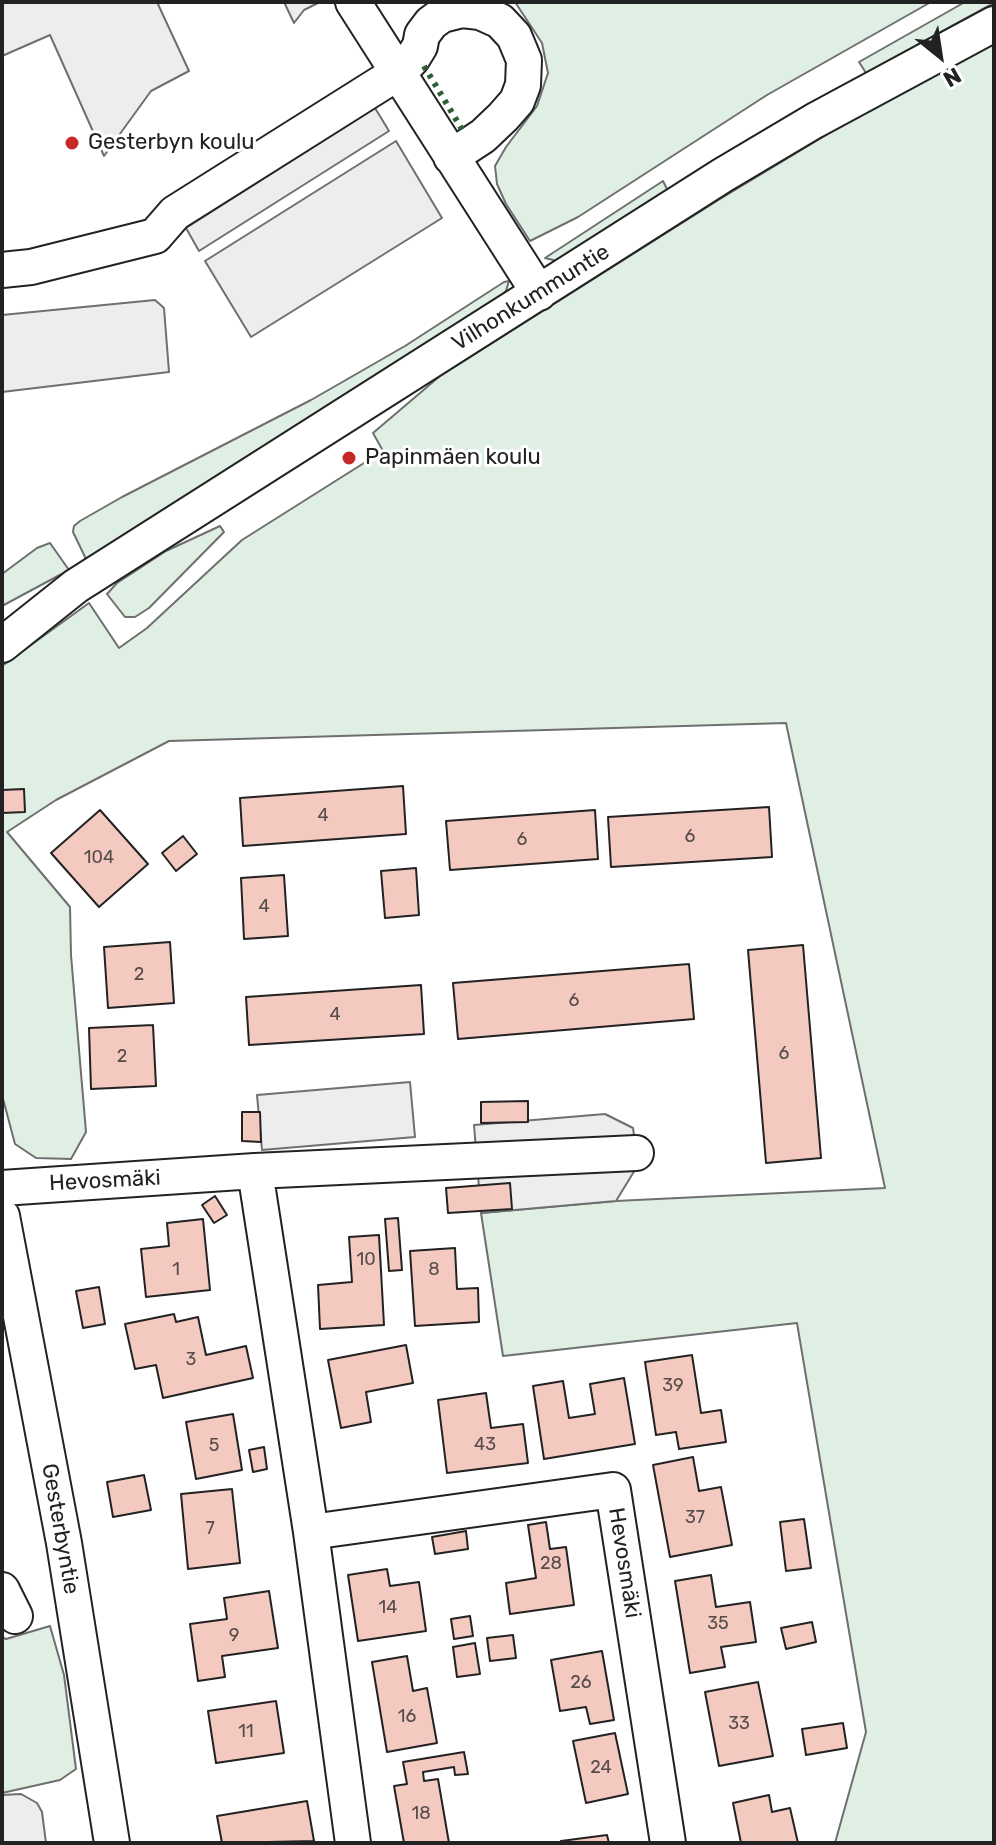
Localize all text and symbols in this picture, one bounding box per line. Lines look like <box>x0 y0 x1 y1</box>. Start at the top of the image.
north arrow <box>900 16 980 96</box>
text: N <box>939 62 966 93</box>
place label: Gesterbyn koulu <box>88 130 255 156</box>
marker: Gesterbyn koulu <box>63 134 81 152</box>
street label: Vilhonkummuntie <box>447 239 615 357</box>
place label: Papinmäen koulu <box>365 445 541 471</box>
marker: Papinmäen koulu <box>340 449 358 467</box>
house number: 4 <box>317 805 329 827</box>
house number: 6 <box>685 826 695 848</box>
house number: 6 <box>517 829 527 851</box>
house number: 104 <box>84 847 114 869</box>
house number: 4 <box>258 896 270 918</box>
house number: 2 <box>134 964 144 986</box>
house number: 6 <box>569 990 579 1012</box>
house number: 4 <box>329 1004 341 1026</box>
house number: 6 <box>779 1043 789 1065</box>
house number: 2 <box>117 1046 127 1068</box>
street label: Hevosmäki <box>49 1165 161 1197</box>
house number: 10 <box>356 1249 376 1271</box>
house number: 1 <box>172 1259 180 1281</box>
house number: 8 <box>428 1259 440 1281</box>
house number: 3 <box>186 1349 196 1371</box>
house number: 39 <box>662 1375 684 1397</box>
house number: 43 <box>474 1434 496 1456</box>
house number: 5 <box>209 1435 219 1457</box>
street label: Gesterbyntie <box>36 1462 84 1596</box>
street label: Hevosmäki <box>602 1506 646 1620</box>
house number: 37 <box>685 1507 705 1529</box>
house number: 7 <box>205 1518 215 1540</box>
house number: 28 <box>540 1553 562 1575</box>
house number: 14 <box>379 1597 397 1619</box>
house number: 35 <box>707 1613 729 1635</box>
house number: 9 <box>229 1625 239 1647</box>
house number: 26 <box>570 1672 592 1694</box>
house number: 16 <box>398 1706 416 1728</box>
house number: 33 <box>728 1713 750 1735</box>
house number: 11 <box>238 1721 254 1743</box>
house number: 24 <box>590 1757 612 1779</box>
house number: 18 <box>411 1803 431 1825</box>

